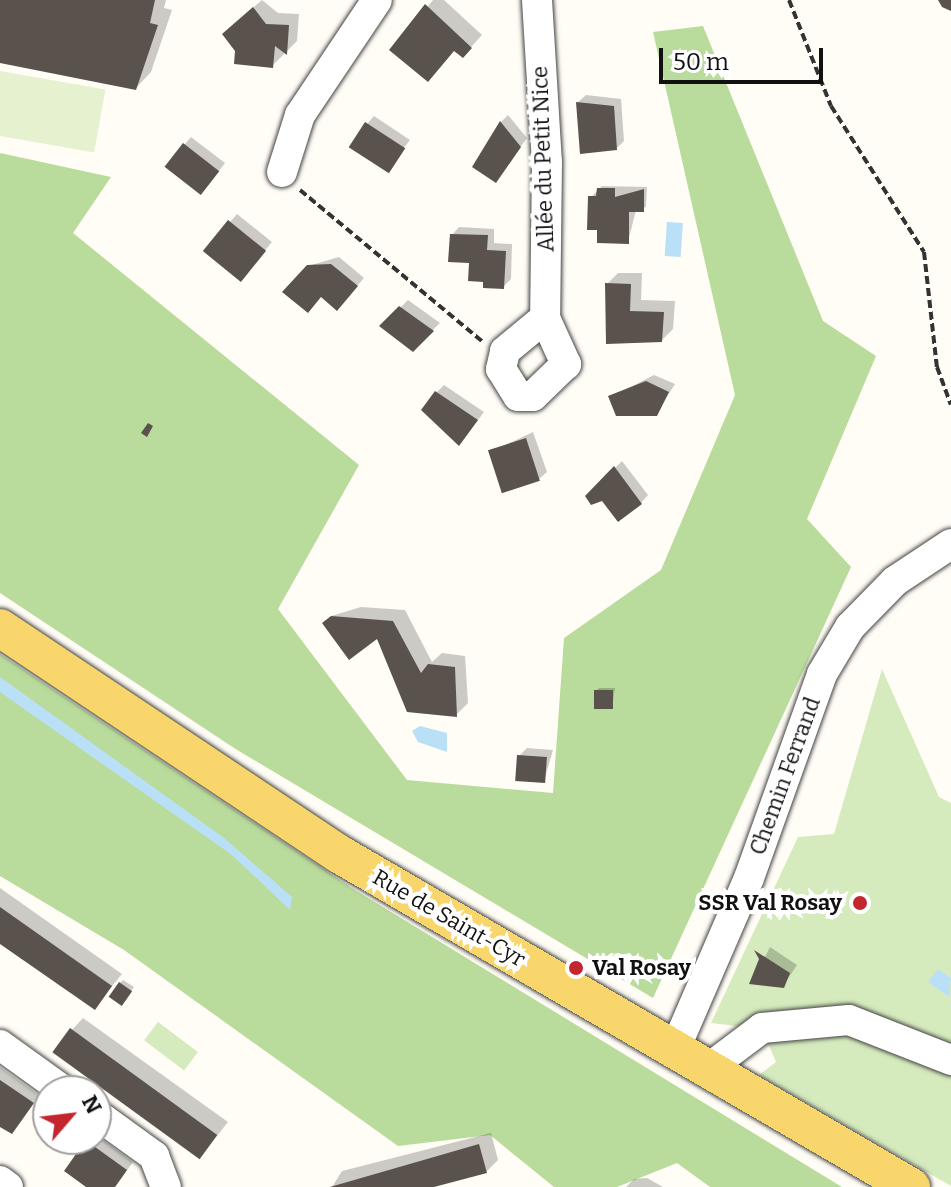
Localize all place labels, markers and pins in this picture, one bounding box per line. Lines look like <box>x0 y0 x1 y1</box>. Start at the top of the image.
place label: SSR Val Rosay <box>698 890 842 916</box>
marker: SSR Val Rosay <box>849 892 871 914</box>
place label: Val Rosay <box>592 955 691 981</box>
marker: Val Rosay <box>567 959 585 977</box>

